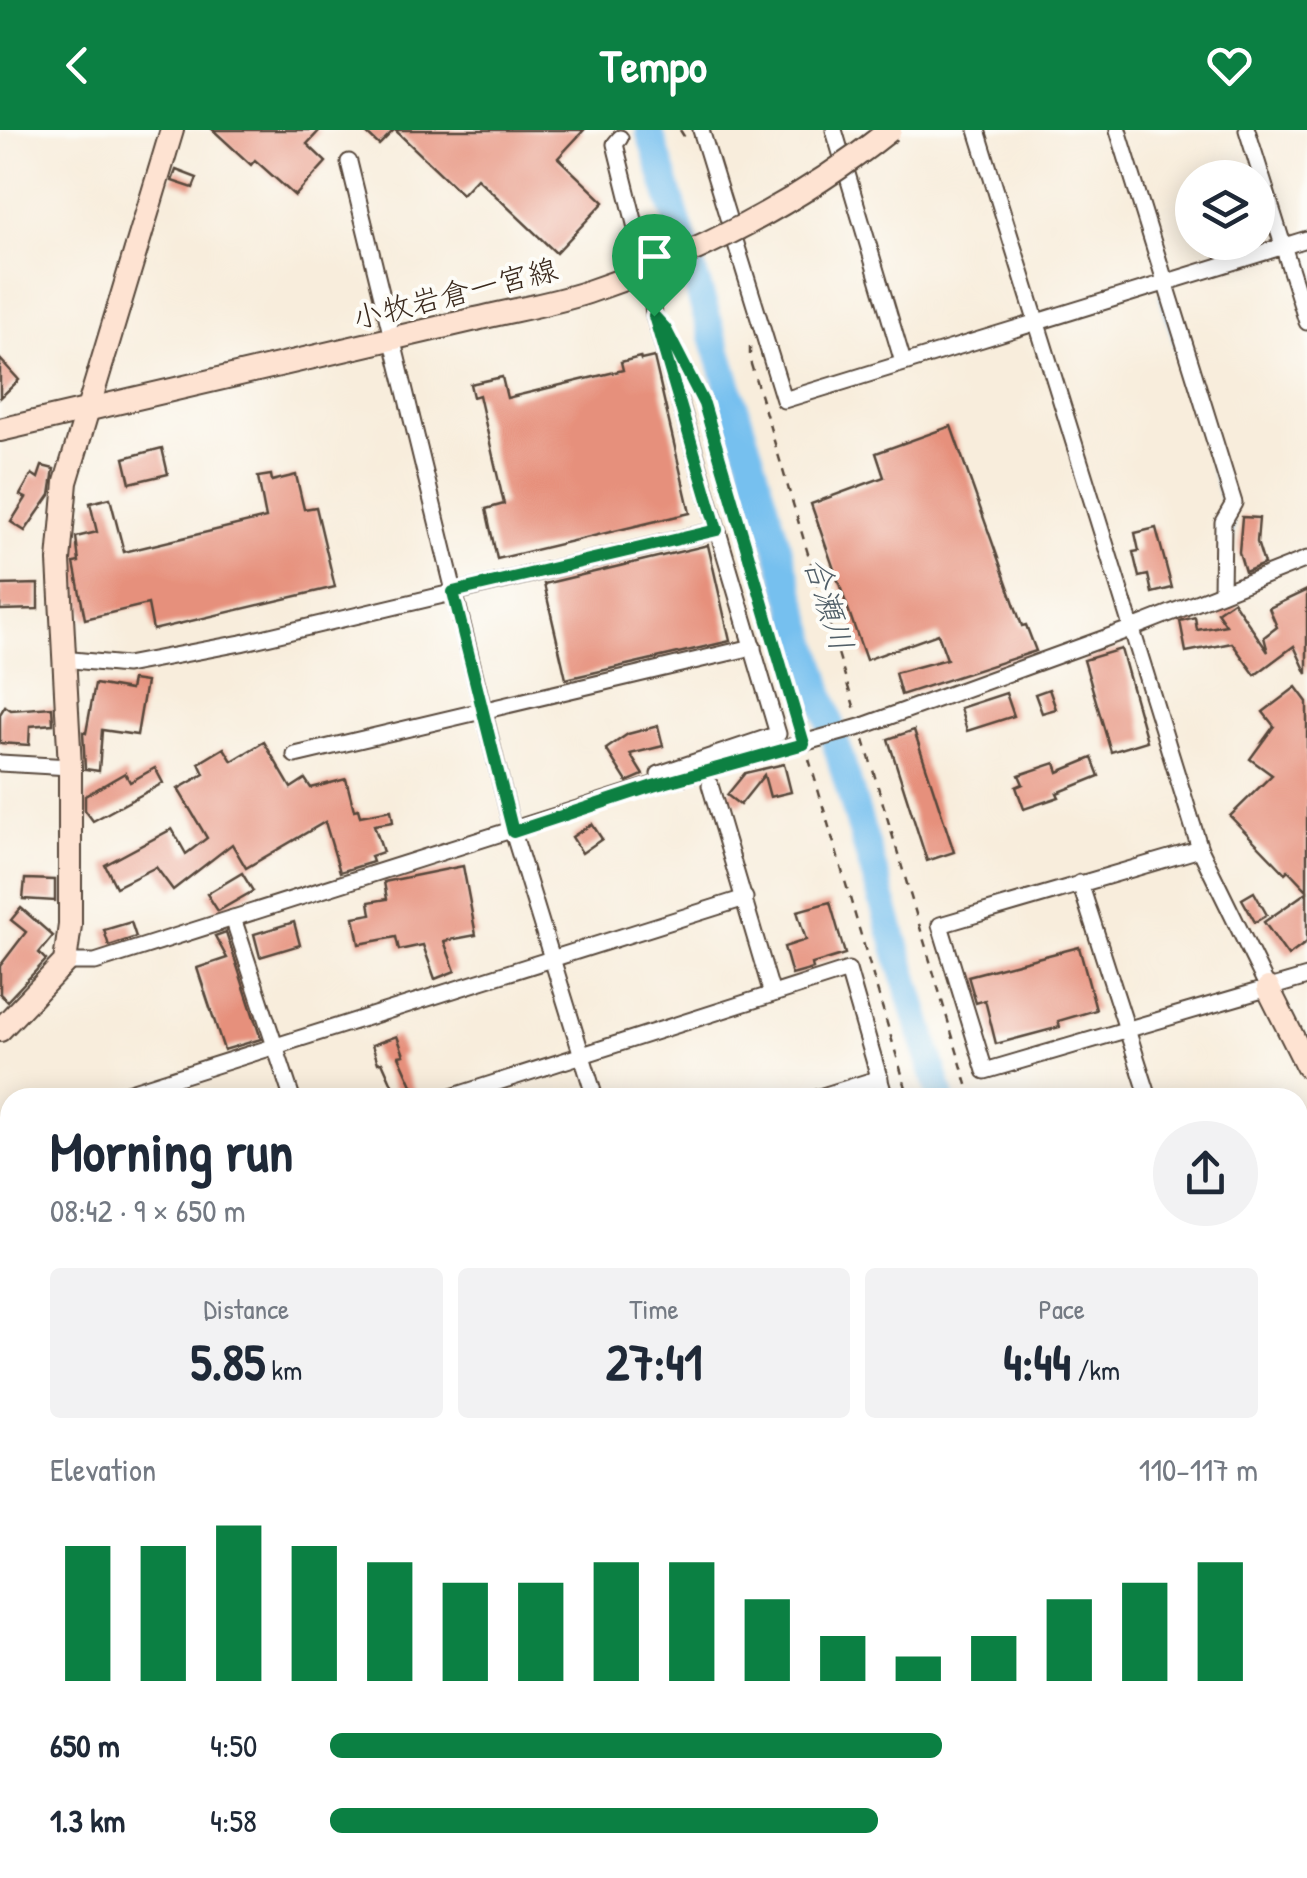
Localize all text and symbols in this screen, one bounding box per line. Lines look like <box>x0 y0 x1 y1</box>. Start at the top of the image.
text: Tempo <box>600 35 707 96</box>
icon: back <box>50 38 105 93</box>
icon: heart <box>1202 38 1257 93</box>
map controls <box>1175 160 1275 260</box>
button: layers <box>1175 160 1275 260</box>
pin <box>612 214 697 317</box>
icon: arrive <box>627 229 682 284</box>
street label: 小牧岩倉一宮線 <box>348 248 561 338</box>
water label: 合瀬川 <box>795 552 864 656</box>
text: Morning run <box>50 1114 293 1188</box>
button: share <box>1153 1121 1258 1226</box>
text: 08:42 · 9 × 650 m <box>50 1189 246 1232</box>
text: Distance <box>204 1290 289 1328</box>
text: Time <box>629 1290 679 1328</box>
text: Pace <box>1038 1290 1085 1328</box>
text: 5.85 <box>190 1328 265 1396</box>
text: 27:41 <box>606 1328 702 1396</box>
text: 4:44 <box>1003 1328 1071 1396</box>
text: km <box>265 1351 302 1389</box>
text: /km <box>1071 1351 1120 1389</box>
text: Elevation <box>50 1448 156 1491</box>
text: 110–117 m <box>1139 1448 1258 1491</box>
text: 650 m <box>50 1724 120 1767</box>
text: 4:50 <box>210 1724 257 1767</box>
text: 1.3 km <box>50 1799 125 1842</box>
text: 4:58 <box>210 1799 257 1842</box>

